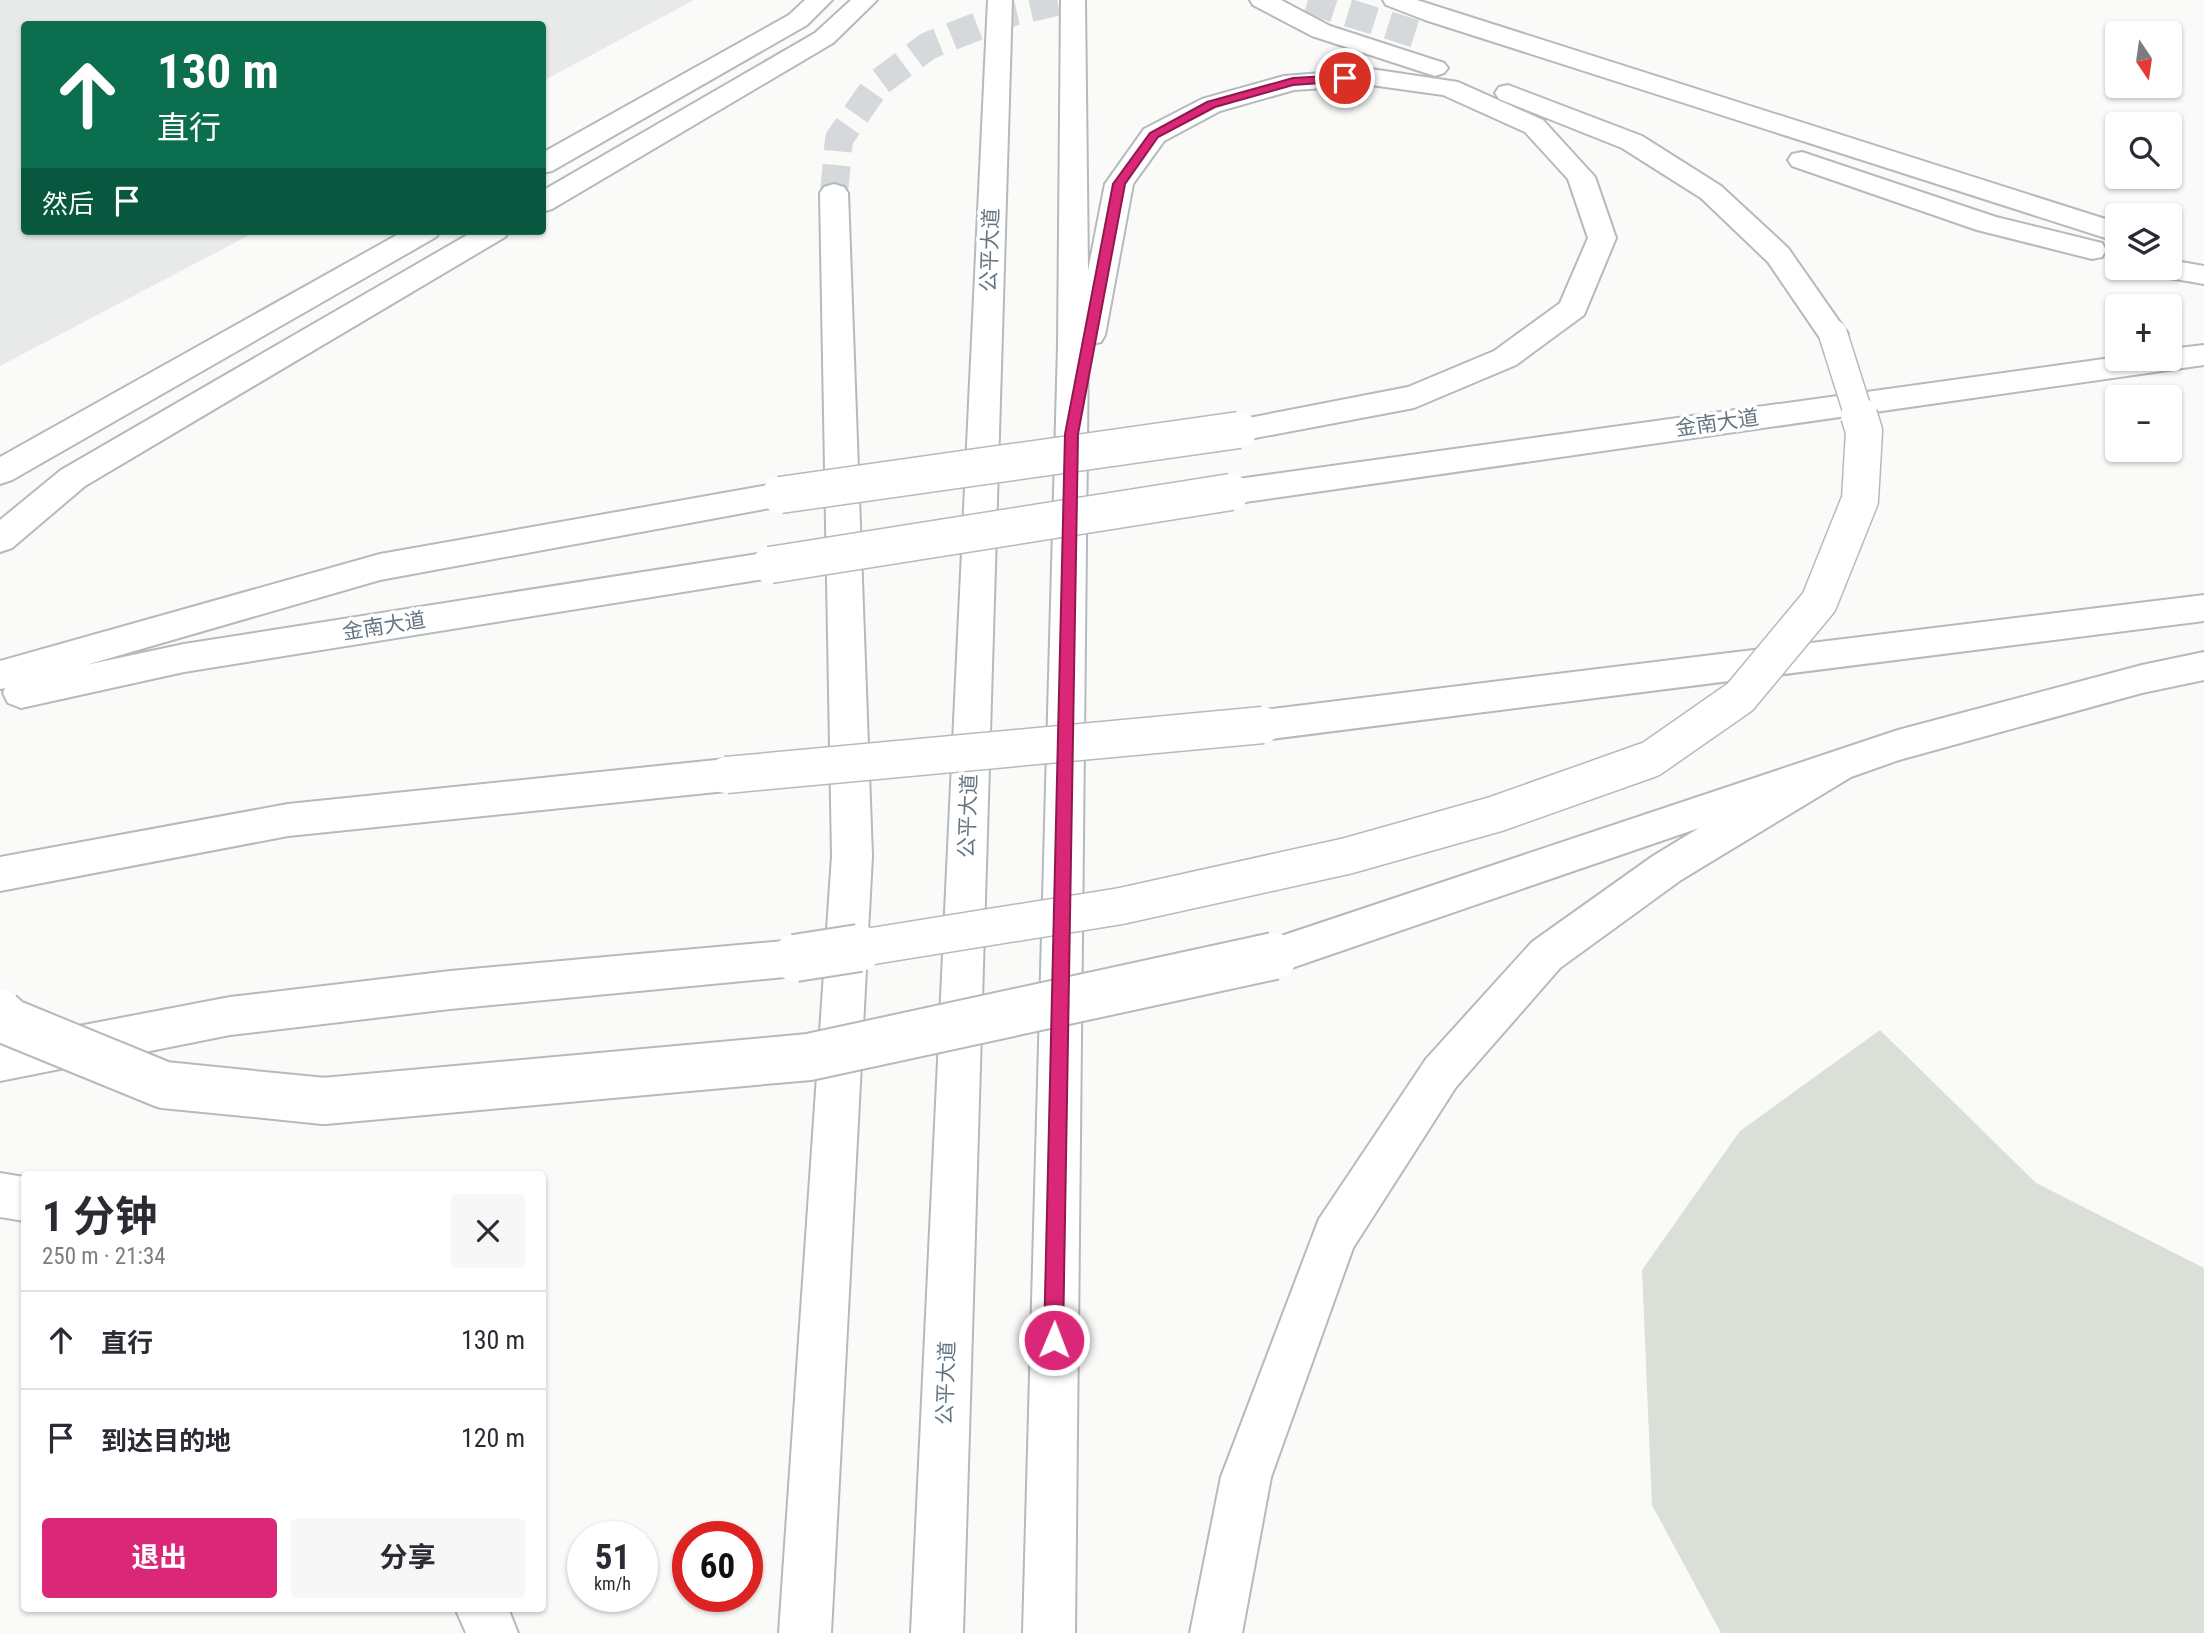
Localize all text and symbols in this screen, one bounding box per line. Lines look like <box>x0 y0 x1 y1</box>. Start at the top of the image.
north arrow <box>2105 21 2182 98</box>
map controls <box>2105 21 2182 462</box>
text: 130 m <box>157 43 279 100</box>
pin <box>1315 48 1375 108</box>
icon: ahead <box>42 49 133 140</box>
icon: arrive <box>1326 59 1364 97</box>
text: 直行 <box>157 109 221 147</box>
button: search <box>2105 112 2182 189</box>
icon: arrive <box>108 182 146 220</box>
text: 然后 <box>42 189 94 219</box>
button: layers <box>2105 203 2182 280</box>
street label: 公平大道 <box>977 208 1003 292</box>
button: + <box>2105 294 2182 371</box>
button: − <box>2105 385 2182 462</box>
street label: 金南大道 <box>1674 405 1760 441</box>
street label: 金南大道 <box>341 608 427 644</box>
street label: 公平大道 <box>955 774 981 858</box>
text: 1 分钟 <box>42 1192 157 1241</box>
button: close <box>451 1194 525 1268</box>
text: 250 m · 21:34 <box>42 1243 166 1270</box>
position arrow <box>1017 1303 1091 1377</box>
icon: ahead <box>42 1321 80 1359</box>
text: 130 m <box>461 1325 525 1355</box>
text: 直行 <box>101 1328 153 1358</box>
street label: 公平大道 <box>933 1341 959 1425</box>
icon: arrive <box>42 1419 80 1457</box>
text: 120 m <box>461 1423 525 1453</box>
text: 到达目的地 <box>101 1426 231 1456</box>
button: 退出 <box>42 1518 277 1598</box>
button: 分享 <box>291 1518 525 1598</box>
speed limit sign: 60 <box>672 1521 763 1612</box>
text: 51 <box>595 1537 630 1578</box>
text: km/h <box>594 1573 631 1594</box>

